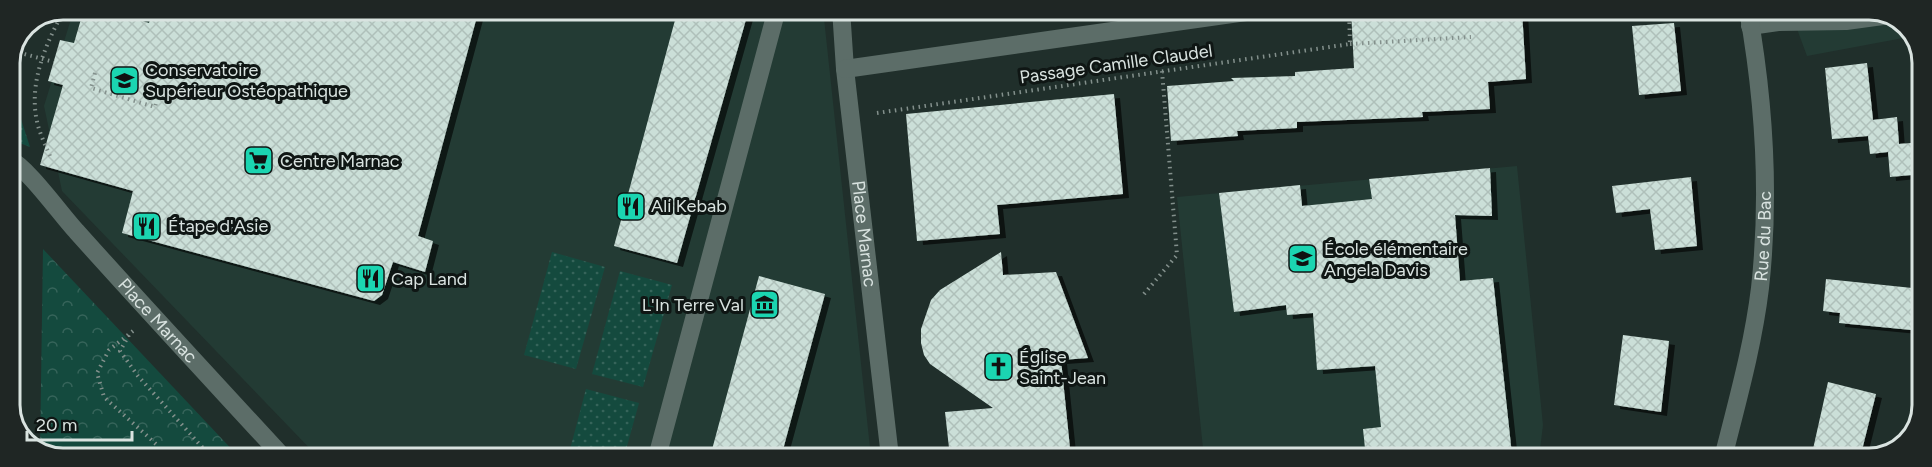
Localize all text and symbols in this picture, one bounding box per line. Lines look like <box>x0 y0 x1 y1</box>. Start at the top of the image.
street label: Passage Camille Claudel <box>1018 40 1214 88</box>
place label: Conservatoire Supérieur Ostéopathique <box>145 59 348 102</box>
school or university icon: Conservatoire Supérieur Ostéopathique <box>108 64 140 96</box>
supermarket icon: Centre Marnac <box>243 145 275 177</box>
place label: Centre Marnac <box>280 150 400 172</box>
street label: Place Marnac <box>847 179 881 288</box>
restaurant icon: Ali Kebab <box>614 190 646 222</box>
street label: Rue du Bac <box>1750 191 1776 283</box>
place label: Ali Kebab <box>651 195 727 217</box>
restaurant icon: Étape d'Asie <box>131 210 163 242</box>
place label: Étape d'Asie <box>168 215 268 237</box>
place label: École élémentaire Angela Davis <box>1324 238 1468 281</box>
school or university icon: École élémentaire Angela Davis <box>1287 243 1319 275</box>
restaurant icon: Cap Land <box>354 263 386 295</box>
place label: Cap Land <box>391 268 467 290</box>
street label: Place Marnac <box>113 274 202 368</box>
museum icon: L'In Terre Val <box>749 289 781 321</box>
place label: L'In Terre Val <box>642 294 744 316</box>
place label: Église Saint-Jean <box>1019 346 1106 389</box>
church icon: Église Saint-Jean <box>982 351 1014 383</box>
scale bar <box>27 404 132 442</box>
text: 20 m <box>36 414 77 436</box>

